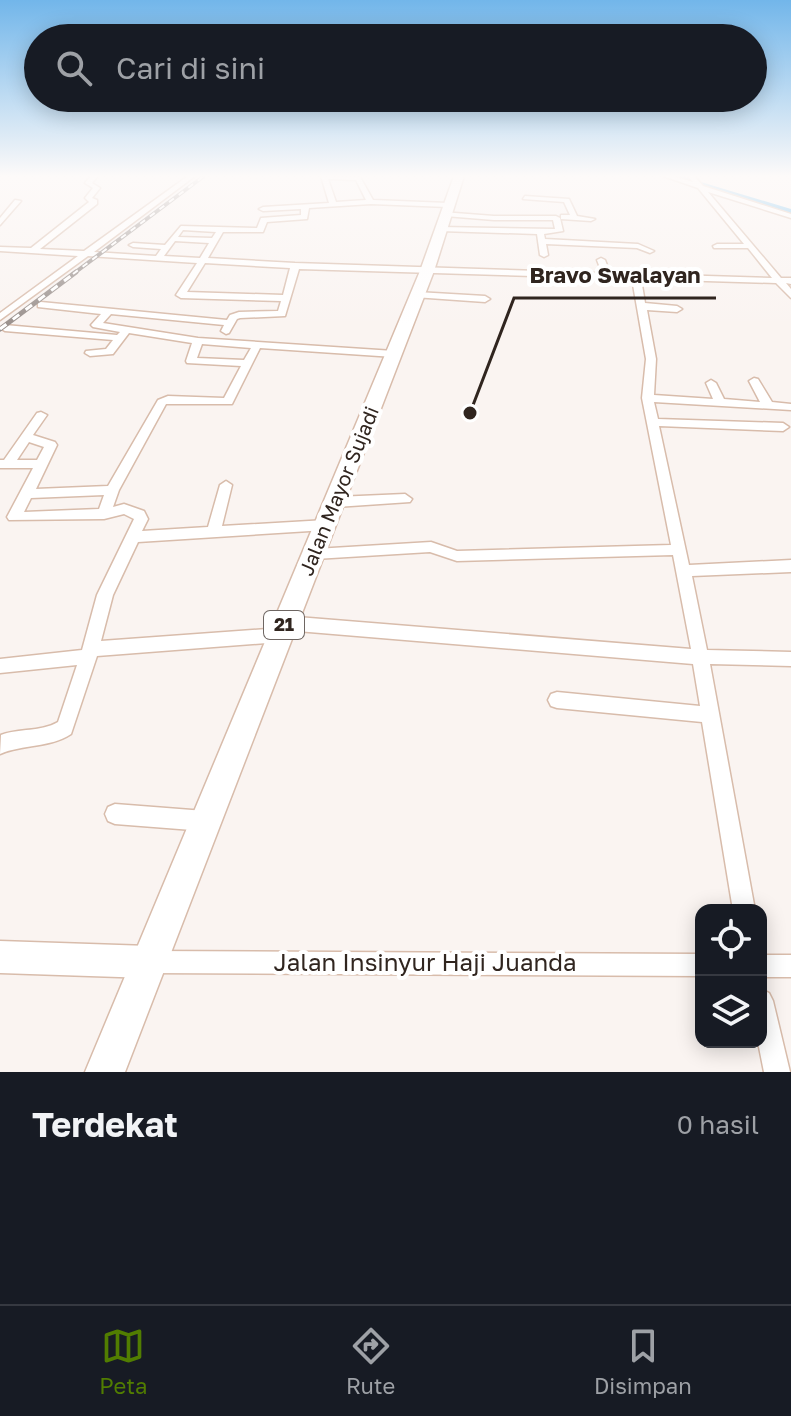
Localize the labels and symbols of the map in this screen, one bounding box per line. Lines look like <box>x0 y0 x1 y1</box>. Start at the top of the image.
callout: Bravo Swalayan <box>514 252 716 298</box>
text: Bravo Swalayan <box>530 261 700 288</box>
street label: Jalan Mayor Sujadi <box>293 403 383 579</box>
road number: 21 <box>264 611 304 639</box>
street label: Jalan Insinyur Haji Juanda <box>273 947 577 976</box>

